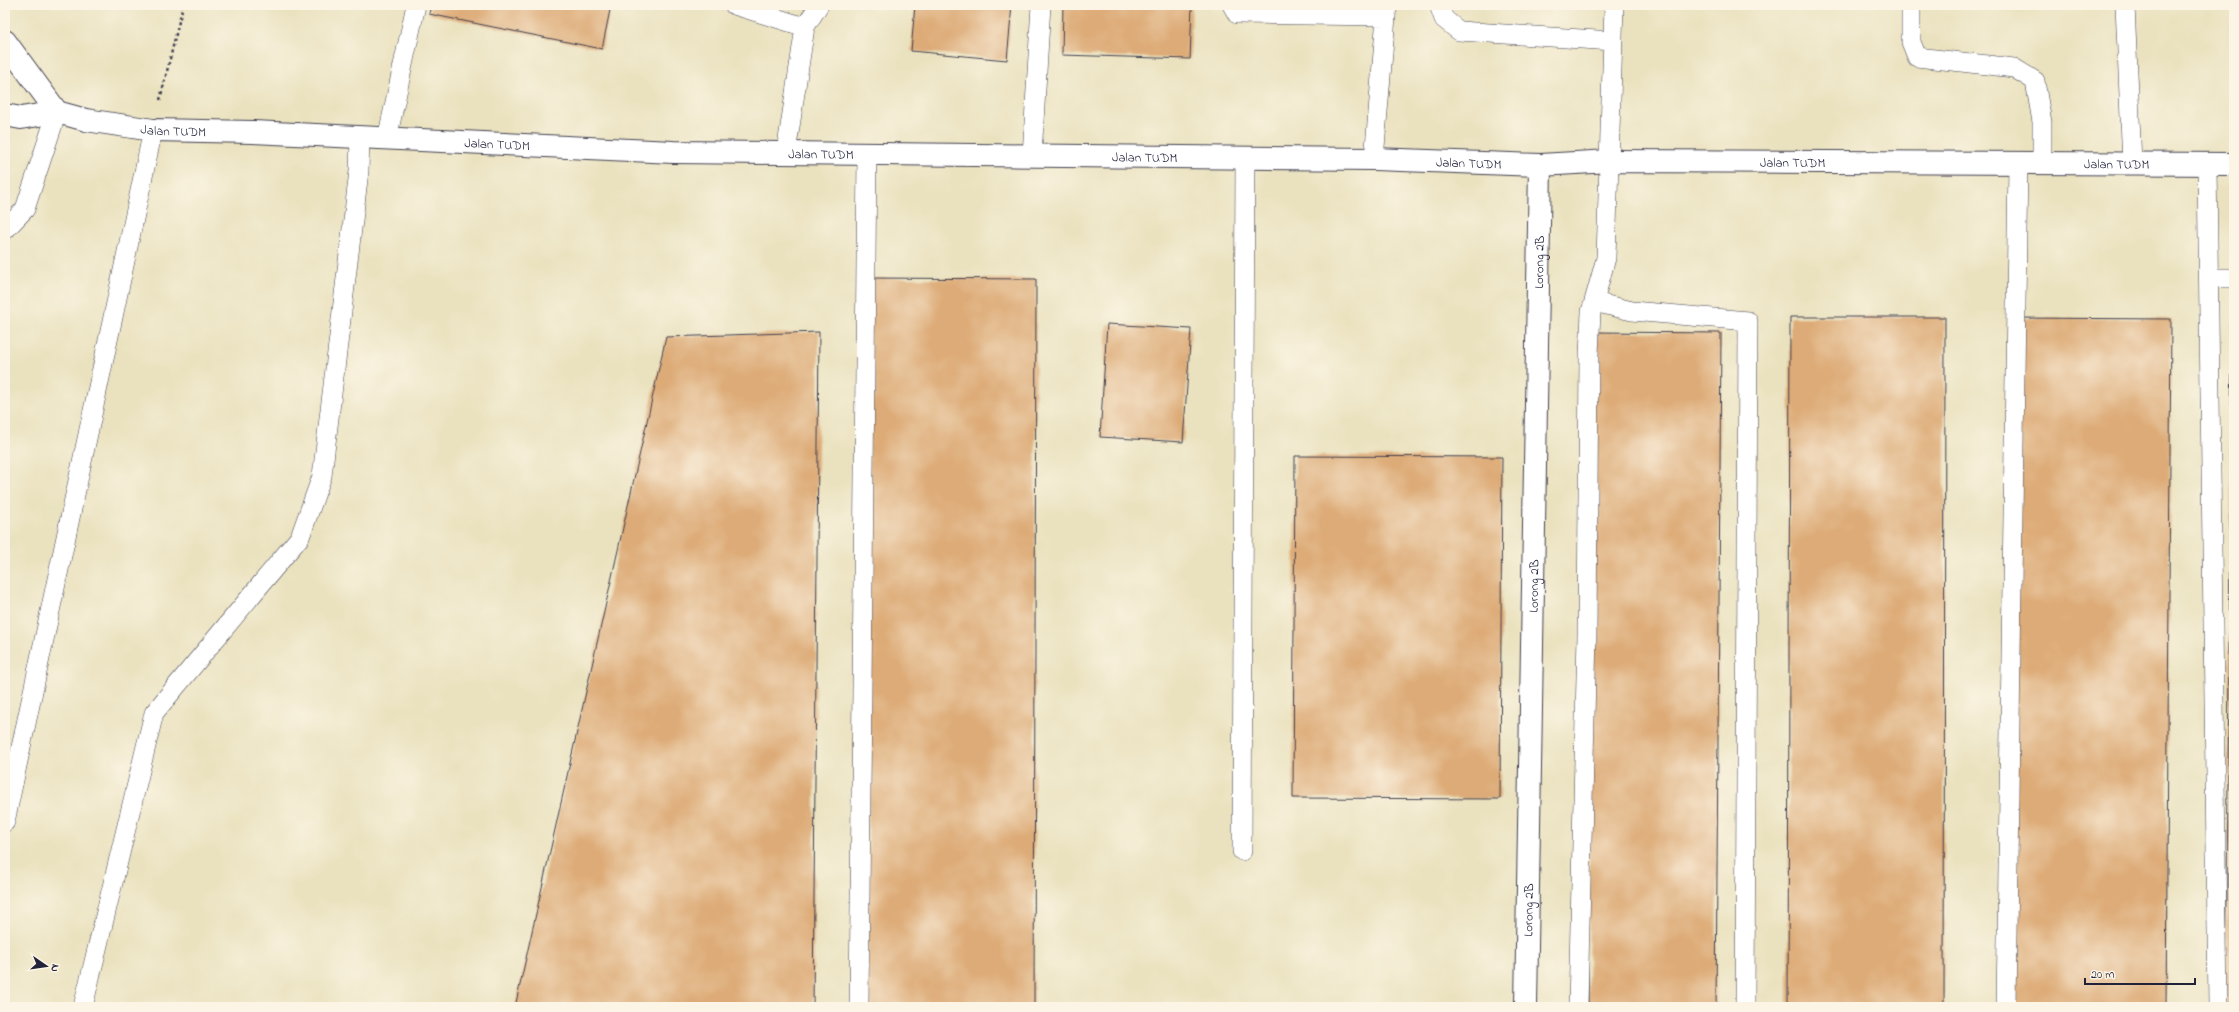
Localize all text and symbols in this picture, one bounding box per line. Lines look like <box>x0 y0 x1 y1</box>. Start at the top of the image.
street label: Jalan TUDM <box>139 120 206 142</box>
street label: Jalan TUDM <box>464 134 530 156</box>
street label: Jalan TUDM <box>788 145 854 165</box>
street label: Jalan TUDM <box>1112 148 1178 168</box>
street label: Jalan TUDM <box>1436 153 1502 175</box>
street label: Jalan TUDM <box>1760 154 1825 173</box>
street label: Jalan TUDM <box>2084 155 2149 175</box>
street label: Lorong 2B <box>1530 235 1551 289</box>
street label: Lorong 2B <box>1525 559 1545 613</box>
street label: Lorong 2B <box>1519 883 1540 937</box>
north arrow <box>26 946 66 986</box>
scale bar <box>2085 960 2195 986</box>
text: N <box>46 963 63 973</box>
text: 20 m <box>2091 966 2114 984</box>

